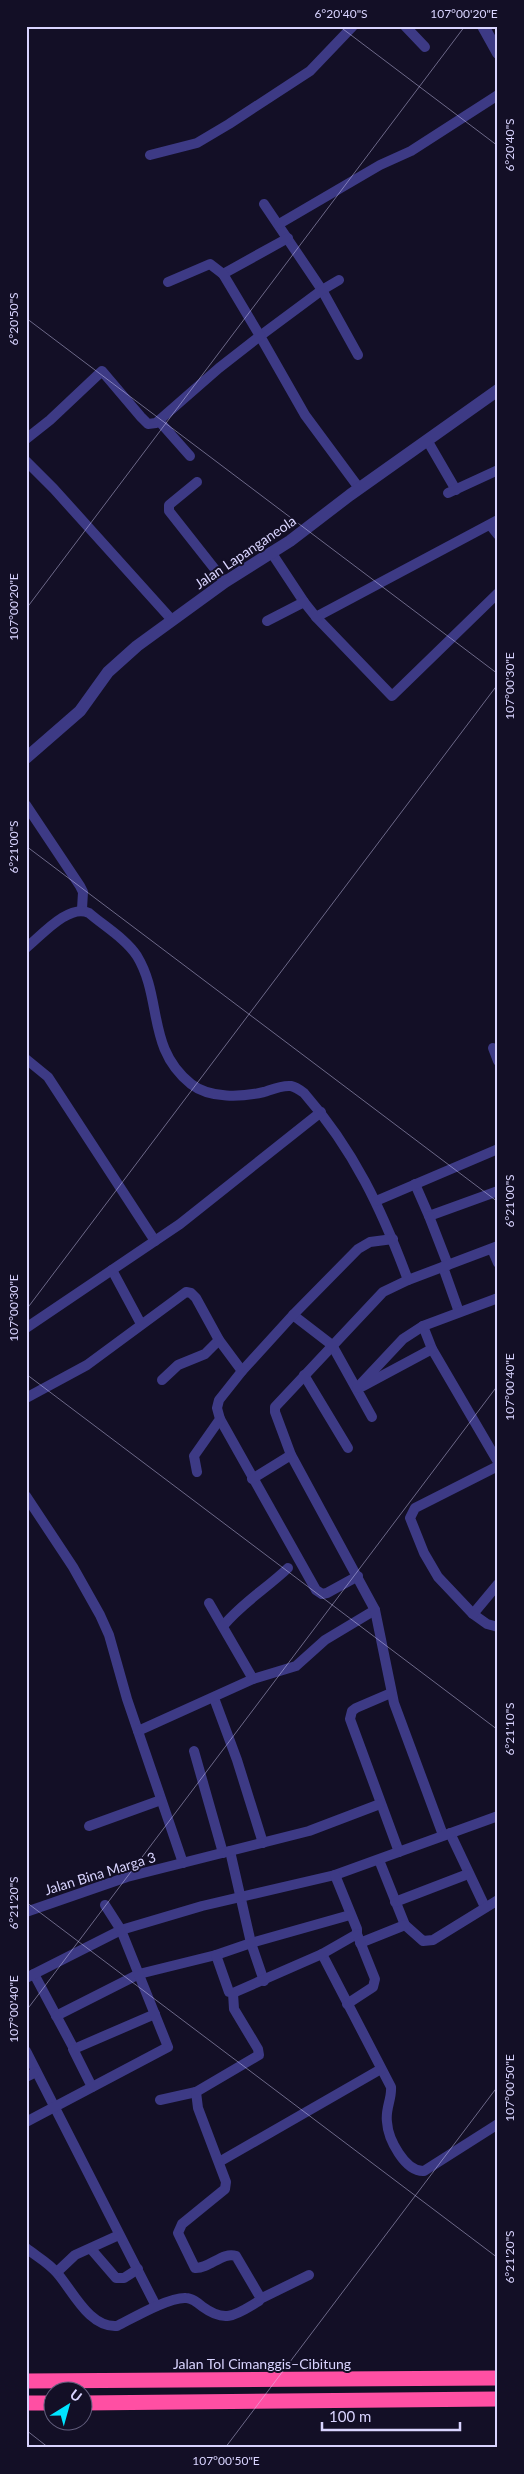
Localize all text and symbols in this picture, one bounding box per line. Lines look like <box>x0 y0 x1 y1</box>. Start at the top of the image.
text: 6°20'40"S <box>314 6 368 21</box>
text: 107°00'20"E <box>430 6 498 21</box>
text: 6°20'40"S <box>502 118 517 172</box>
text: 6°20'50"S <box>6 292 21 346</box>
street label: Jalan Lapanganeola <box>191 512 299 592</box>
text: 107°00'20"E <box>6 573 21 641</box>
text: 107°00'30"E <box>502 652 517 720</box>
text: 6°21'00"S <box>6 820 21 874</box>
text: 6°21'00"S <box>502 1174 517 1228</box>
text: 107°00'30"E <box>6 1274 21 1342</box>
text: 107°00'40"E <box>502 1353 517 1421</box>
text: 6°21'10"S <box>502 1702 517 1756</box>
street label: Jalan Bina Marga 3 <box>42 1848 158 1898</box>
text: 6°21'20"S <box>6 1876 21 1930</box>
text: 107°00'40"E <box>6 1975 21 2043</box>
text: 107°00'50"E <box>502 2054 517 2122</box>
text: 6°21'20"S <box>502 2230 517 2284</box>
street label: Jalan Tol Cimanggis–Cibitung <box>173 2355 351 2372</box>
north arrow <box>42 2382 92 2432</box>
text: U <box>67 2385 85 2405</box>
scale bar <box>322 2399 459 2431</box>
text: 100 m <box>329 2407 371 2425</box>
text: 107°00'50"E <box>192 2453 260 2468</box>

